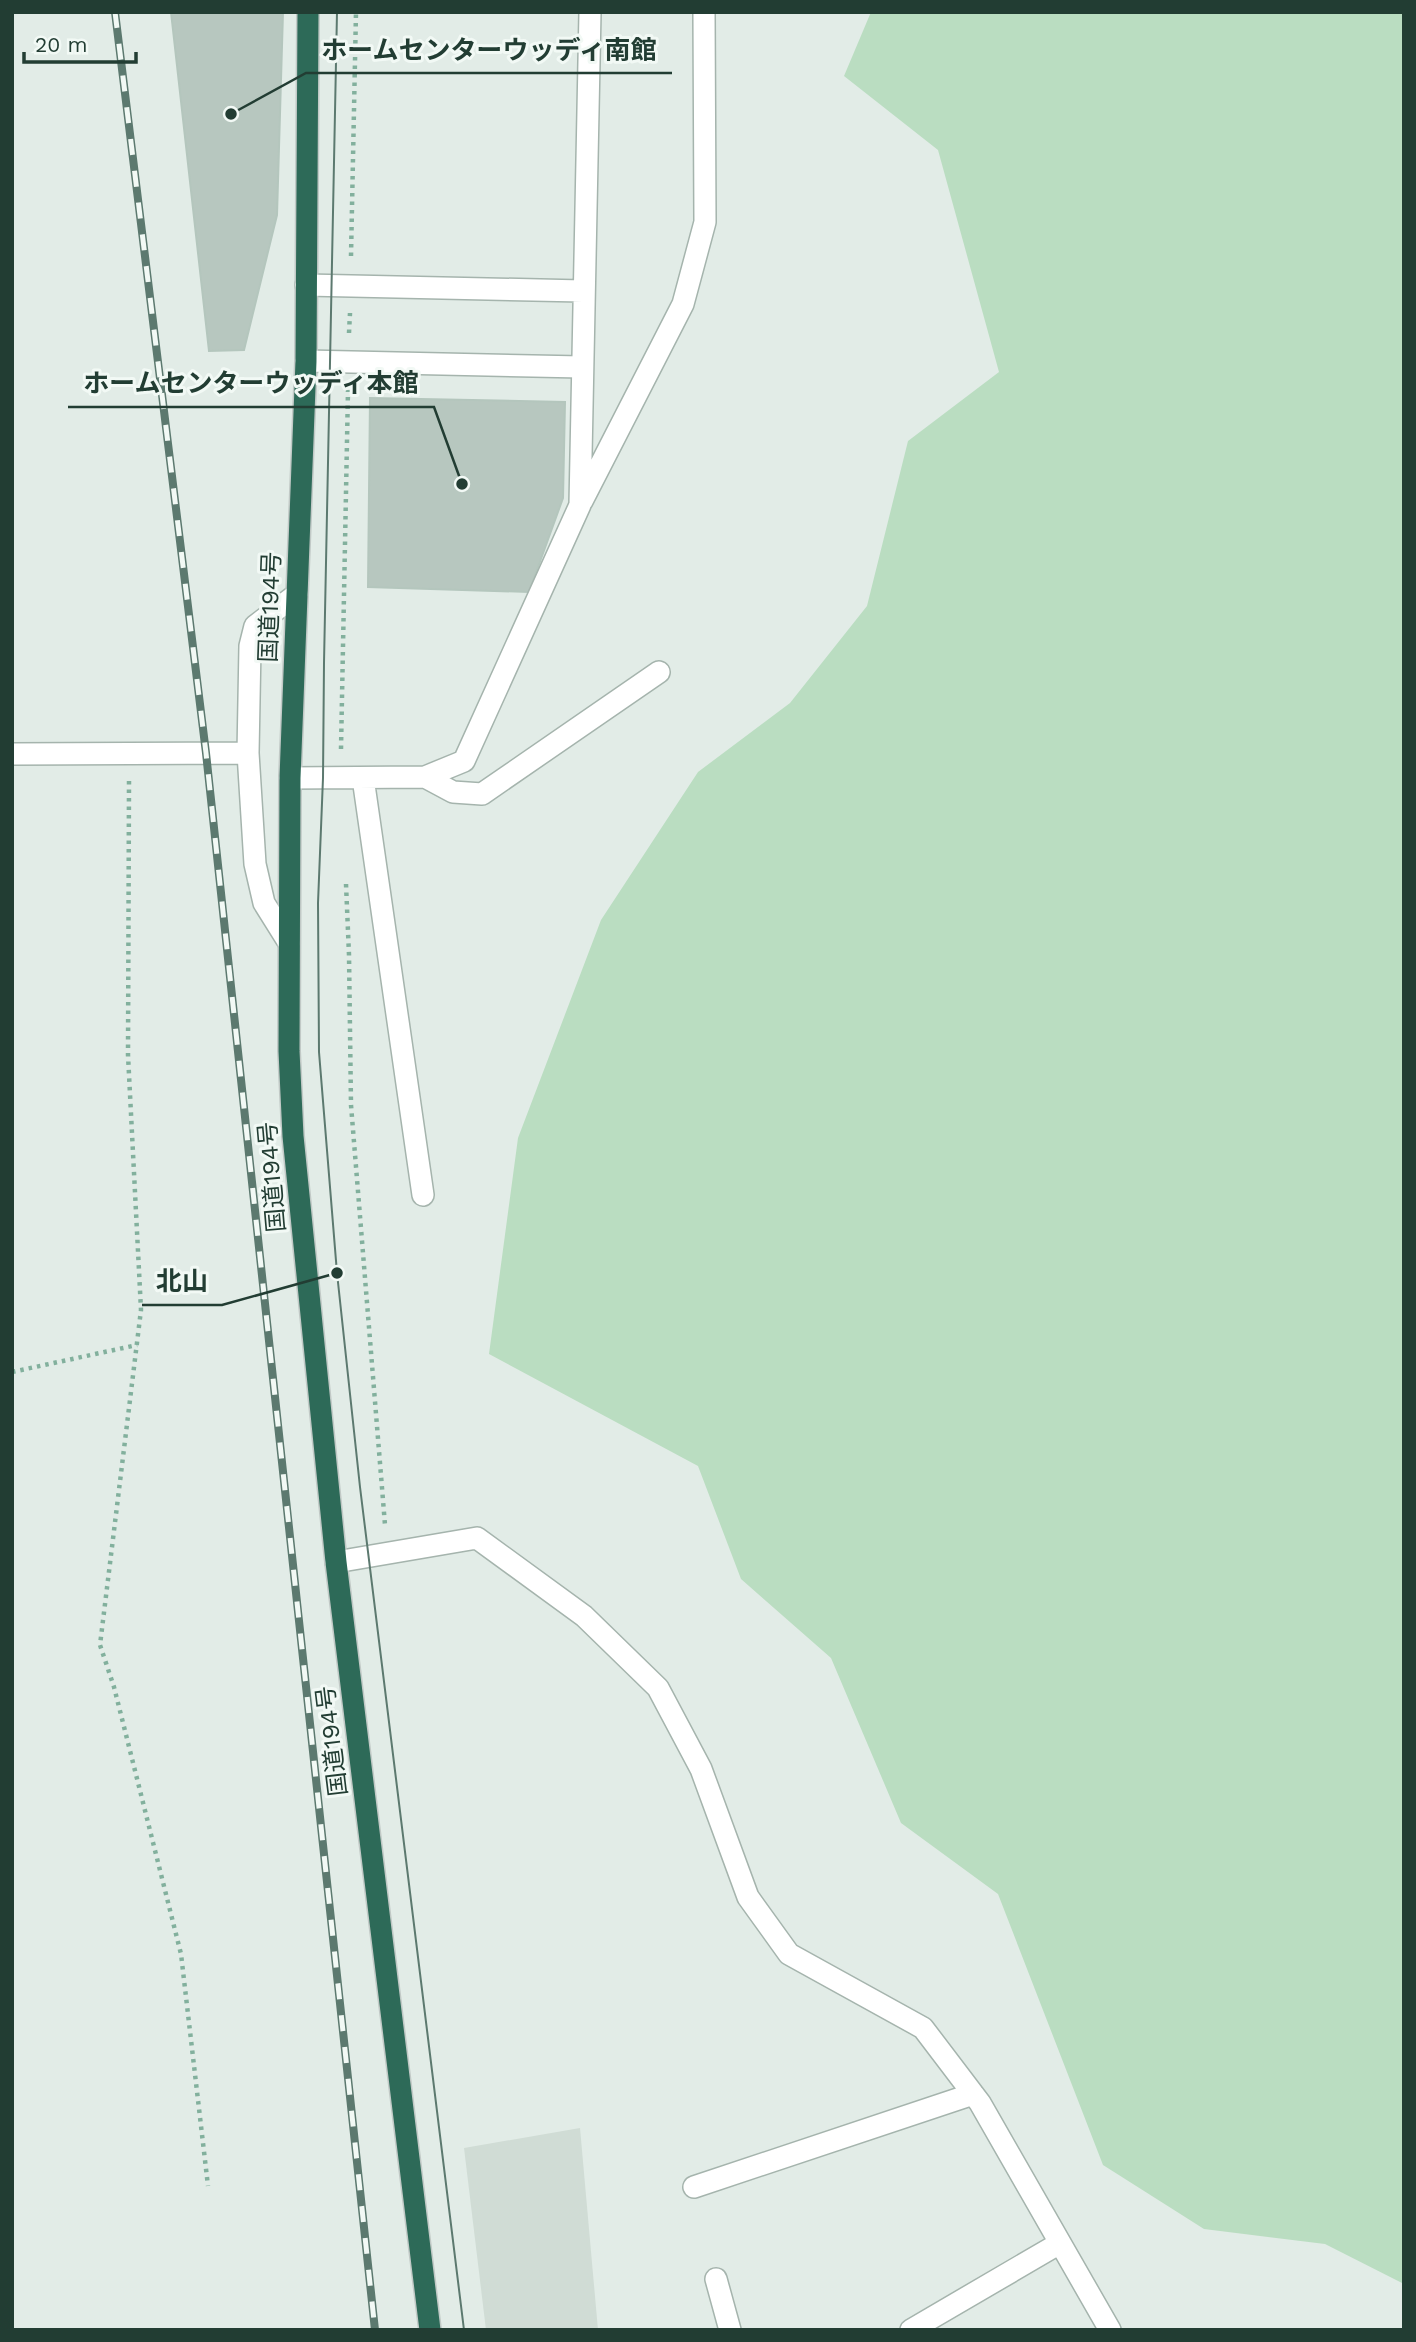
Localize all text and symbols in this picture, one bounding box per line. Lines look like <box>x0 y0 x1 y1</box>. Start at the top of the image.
scale bar <box>24 21 136 65</box>
callout: ホームセンターウッディ南館 <box>306 26 672 73</box>
text: 20 m <box>35 32 87 57</box>
text: ホームセンターウッディ南館 <box>321 35 657 65</box>
callout: ホームセンターウッディ本館 <box>68 360 434 407</box>
text: ホームセンターウッディ本館 <box>83 368 419 398</box>
street label: 国道194号 <box>254 551 286 663</box>
street label: 国道194号 <box>253 1121 291 1233</box>
callout: 北山 <box>142 1258 222 1305</box>
text: 北山 <box>156 1266 208 1296</box>
street label: 国道194号 <box>311 1684 353 1798</box>

